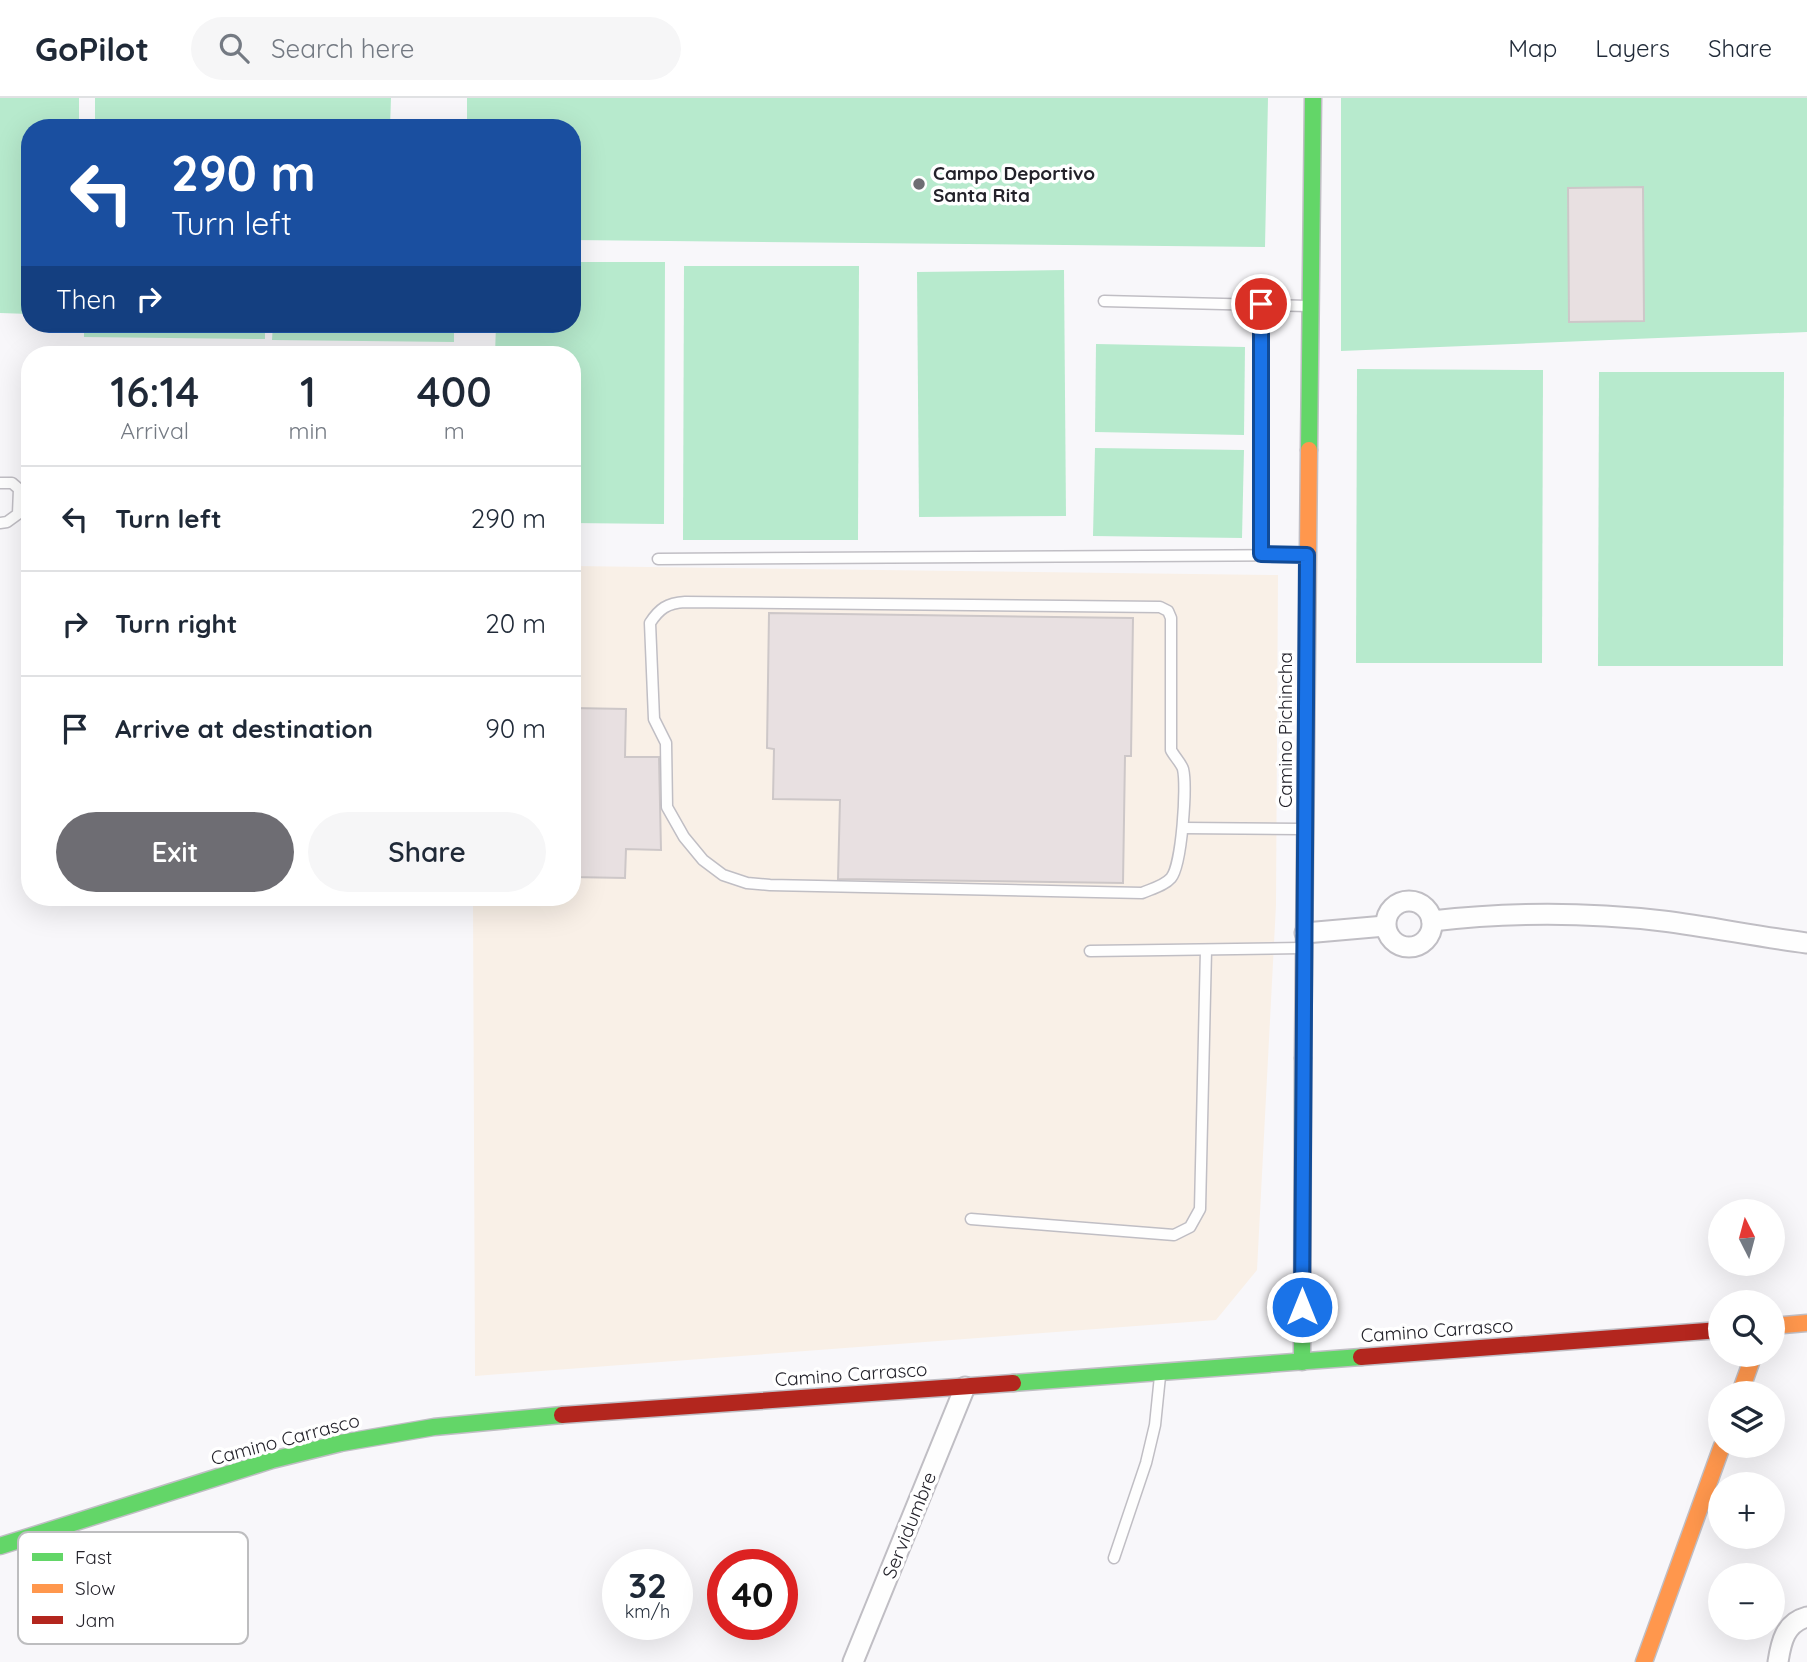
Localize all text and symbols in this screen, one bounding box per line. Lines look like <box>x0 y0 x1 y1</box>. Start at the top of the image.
search box <box>191 17 681 80</box>
text: GoPilot <box>35 28 149 69</box>
icon: search <box>215 29 253 67</box>
text: Search here <box>271 32 414 65</box>
text: Map <box>1508 33 1557 63</box>
text: Layers <box>1595 33 1670 63</box>
text: Share <box>1708 33 1772 63</box>
text: 290 m <box>171 142 316 203</box>
icon: left <box>56 147 147 238</box>
place label: Campo Deportivo Santa Rita <box>933 161 1095 207</box>
marker: Campo Deportivo Santa Rita <box>911 176 927 192</box>
text: Turn left <box>171 203 292 243</box>
pin <box>1231 274 1291 334</box>
icon: right <box>130 280 168 318</box>
text: Then <box>56 283 116 316</box>
icon: arrive <box>1242 285 1280 323</box>
text: 16:14 <box>110 365 199 418</box>
text: 1 <box>300 365 316 418</box>
text: 400 <box>417 365 492 418</box>
text: Arrival <box>120 416 189 445</box>
text: min <box>288 416 328 445</box>
text: m <box>444 416 465 445</box>
icon: left <box>56 500 94 538</box>
text: Turn left <box>115 502 222 535</box>
text: 290 m <box>471 502 546 535</box>
icon: right <box>56 605 94 643</box>
text: Turn right <box>115 607 237 640</box>
text: 20 m <box>485 607 546 640</box>
street label: Camino Pichincha <box>1273 652 1297 808</box>
icon: arrive <box>56 710 94 748</box>
text: Arrive at destination <box>115 712 373 745</box>
text: 90 m <box>485 712 546 745</box>
button: Exit <box>56 812 294 892</box>
button: Share <box>308 812 546 892</box>
north arrow <box>1708 1199 1785 1276</box>
map controls <box>1708 1199 1785 1640</box>
position arrow <box>1265 1270 1339 1344</box>
button: search <box>1708 1290 1785 1367</box>
street label: Camino Carrasco <box>1360 1313 1514 1347</box>
street label: Camino Carrasco <box>774 1357 928 1391</box>
button: layers <box>1708 1381 1785 1458</box>
street label: Camino Carrasco <box>208 1408 362 1470</box>
street label: Servidumbre <box>877 1468 941 1582</box>
button: + <box>1708 1472 1785 1549</box>
legend <box>18 1532 248 1644</box>
text: Fast <box>75 1545 112 1569</box>
speed limit sign: 40 <box>707 1549 798 1640</box>
text: 32 <box>628 1563 667 1607</box>
button: − <box>1708 1563 1785 1640</box>
text: Slow <box>75 1576 116 1600</box>
text: km/h <box>625 1600 670 1623</box>
text: Jam <box>75 1608 115 1632</box>

